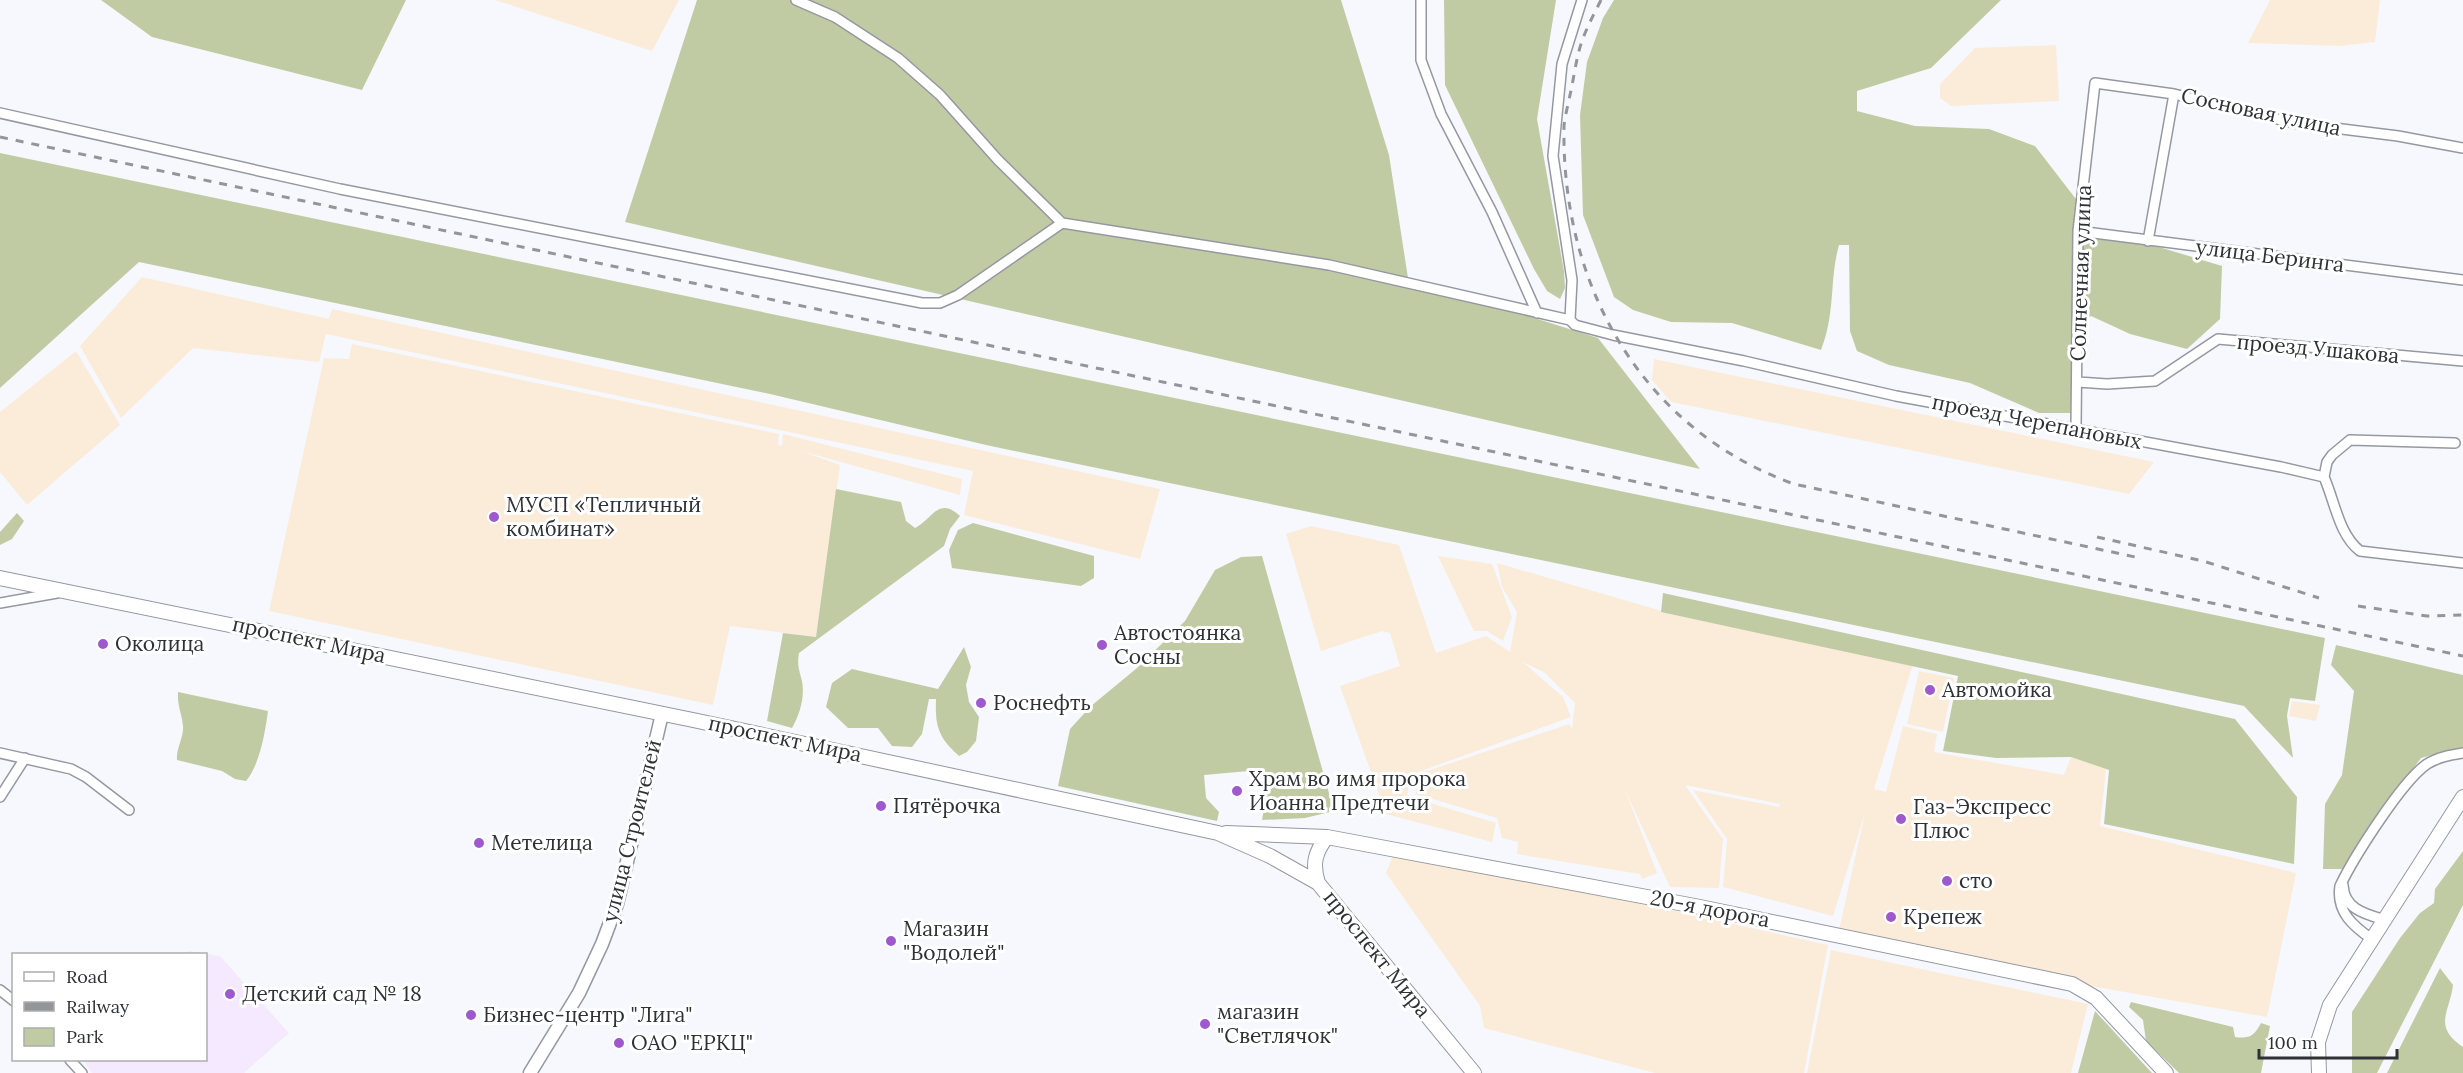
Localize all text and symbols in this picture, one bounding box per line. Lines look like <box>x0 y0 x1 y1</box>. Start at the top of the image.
street label: Сосновая улица <box>2179 81 2344 142</box>
street label: Солнечная улица <box>2064 184 2097 362</box>
street label: улица Беринга <box>2194 233 2346 278</box>
street label: проезд Ушакова <box>2236 328 2401 369</box>
street label: проезд Черепановых <box>1930 388 2144 455</box>
place label: МУСП «Тепличный комбинат» <box>506 491 701 542</box>
marker: МУСП «Тепличный комбинат» <box>487 510 501 524</box>
street label: проспект Мира <box>230 610 388 669</box>
place label: Автостоянка Сосны <box>1113 619 1241 670</box>
place label: Околица <box>115 630 205 657</box>
marker: Околица <box>96 637 110 651</box>
marker: Автостоянка Сосны <box>1095 638 1109 652</box>
place label: Автомойка <box>1941 676 2052 703</box>
marker: Автомойка <box>1923 683 1937 697</box>
place label: Роснефть <box>993 689 1091 716</box>
marker: Роснефть <box>974 696 988 710</box>
street label: проспект Мира <box>706 709 864 768</box>
street label: улица Строителей <box>596 737 667 925</box>
place label: Храм во имя пророка Иоанна Предтечи <box>1249 765 1466 816</box>
marker: Храм во имя пророка Иоанна Предтечи <box>1230 784 1244 798</box>
place label: Пятёрочка <box>893 792 1001 819</box>
place label: Газ-Экспресс Плюс <box>1913 793 2051 844</box>
marker: Пятёрочка <box>874 799 888 813</box>
marker: Газ-Экспресс Плюс <box>1894 812 1908 826</box>
place label: Метелица <box>491 829 593 856</box>
marker: Метелица <box>472 836 486 850</box>
place label: сто <box>1959 867 1993 894</box>
marker: сто <box>1940 874 1954 888</box>
street label: проспект Мира <box>1318 884 1437 1023</box>
street label: 20-я дорога <box>1648 884 1772 933</box>
place label: Крепеж <box>1903 903 1983 930</box>
marker: Крепеж <box>1884 910 1898 924</box>
place label: Магазин "Водолей" <box>903 915 1005 966</box>
marker: Магазин "Водолей" <box>884 934 898 948</box>
legend <box>12 953 207 1061</box>
text: Road <box>66 965 108 988</box>
place label: Детский сад № 18 <box>242 980 422 1007</box>
marker: Детский сад № 18 <box>223 987 237 1001</box>
text: Railway <box>66 995 130 1018</box>
place label: магазин "Светлячок" <box>1217 998 1338 1049</box>
place label: Бизнес-центр "Лига" <box>483 1001 692 1028</box>
marker: Бизнес-центр "Лига" <box>464 1008 478 1022</box>
marker: магазин "Светлячок" <box>1198 1017 1212 1031</box>
scale bar <box>2259 1022 2397 1060</box>
text: Park <box>66 1025 104 1048</box>
place label: ОАО "ЕРКЦ" <box>631 1029 753 1056</box>
text: 100 m <box>2268 1031 2318 1054</box>
marker: ОАО "ЕРКЦ" <box>612 1036 626 1050</box>

